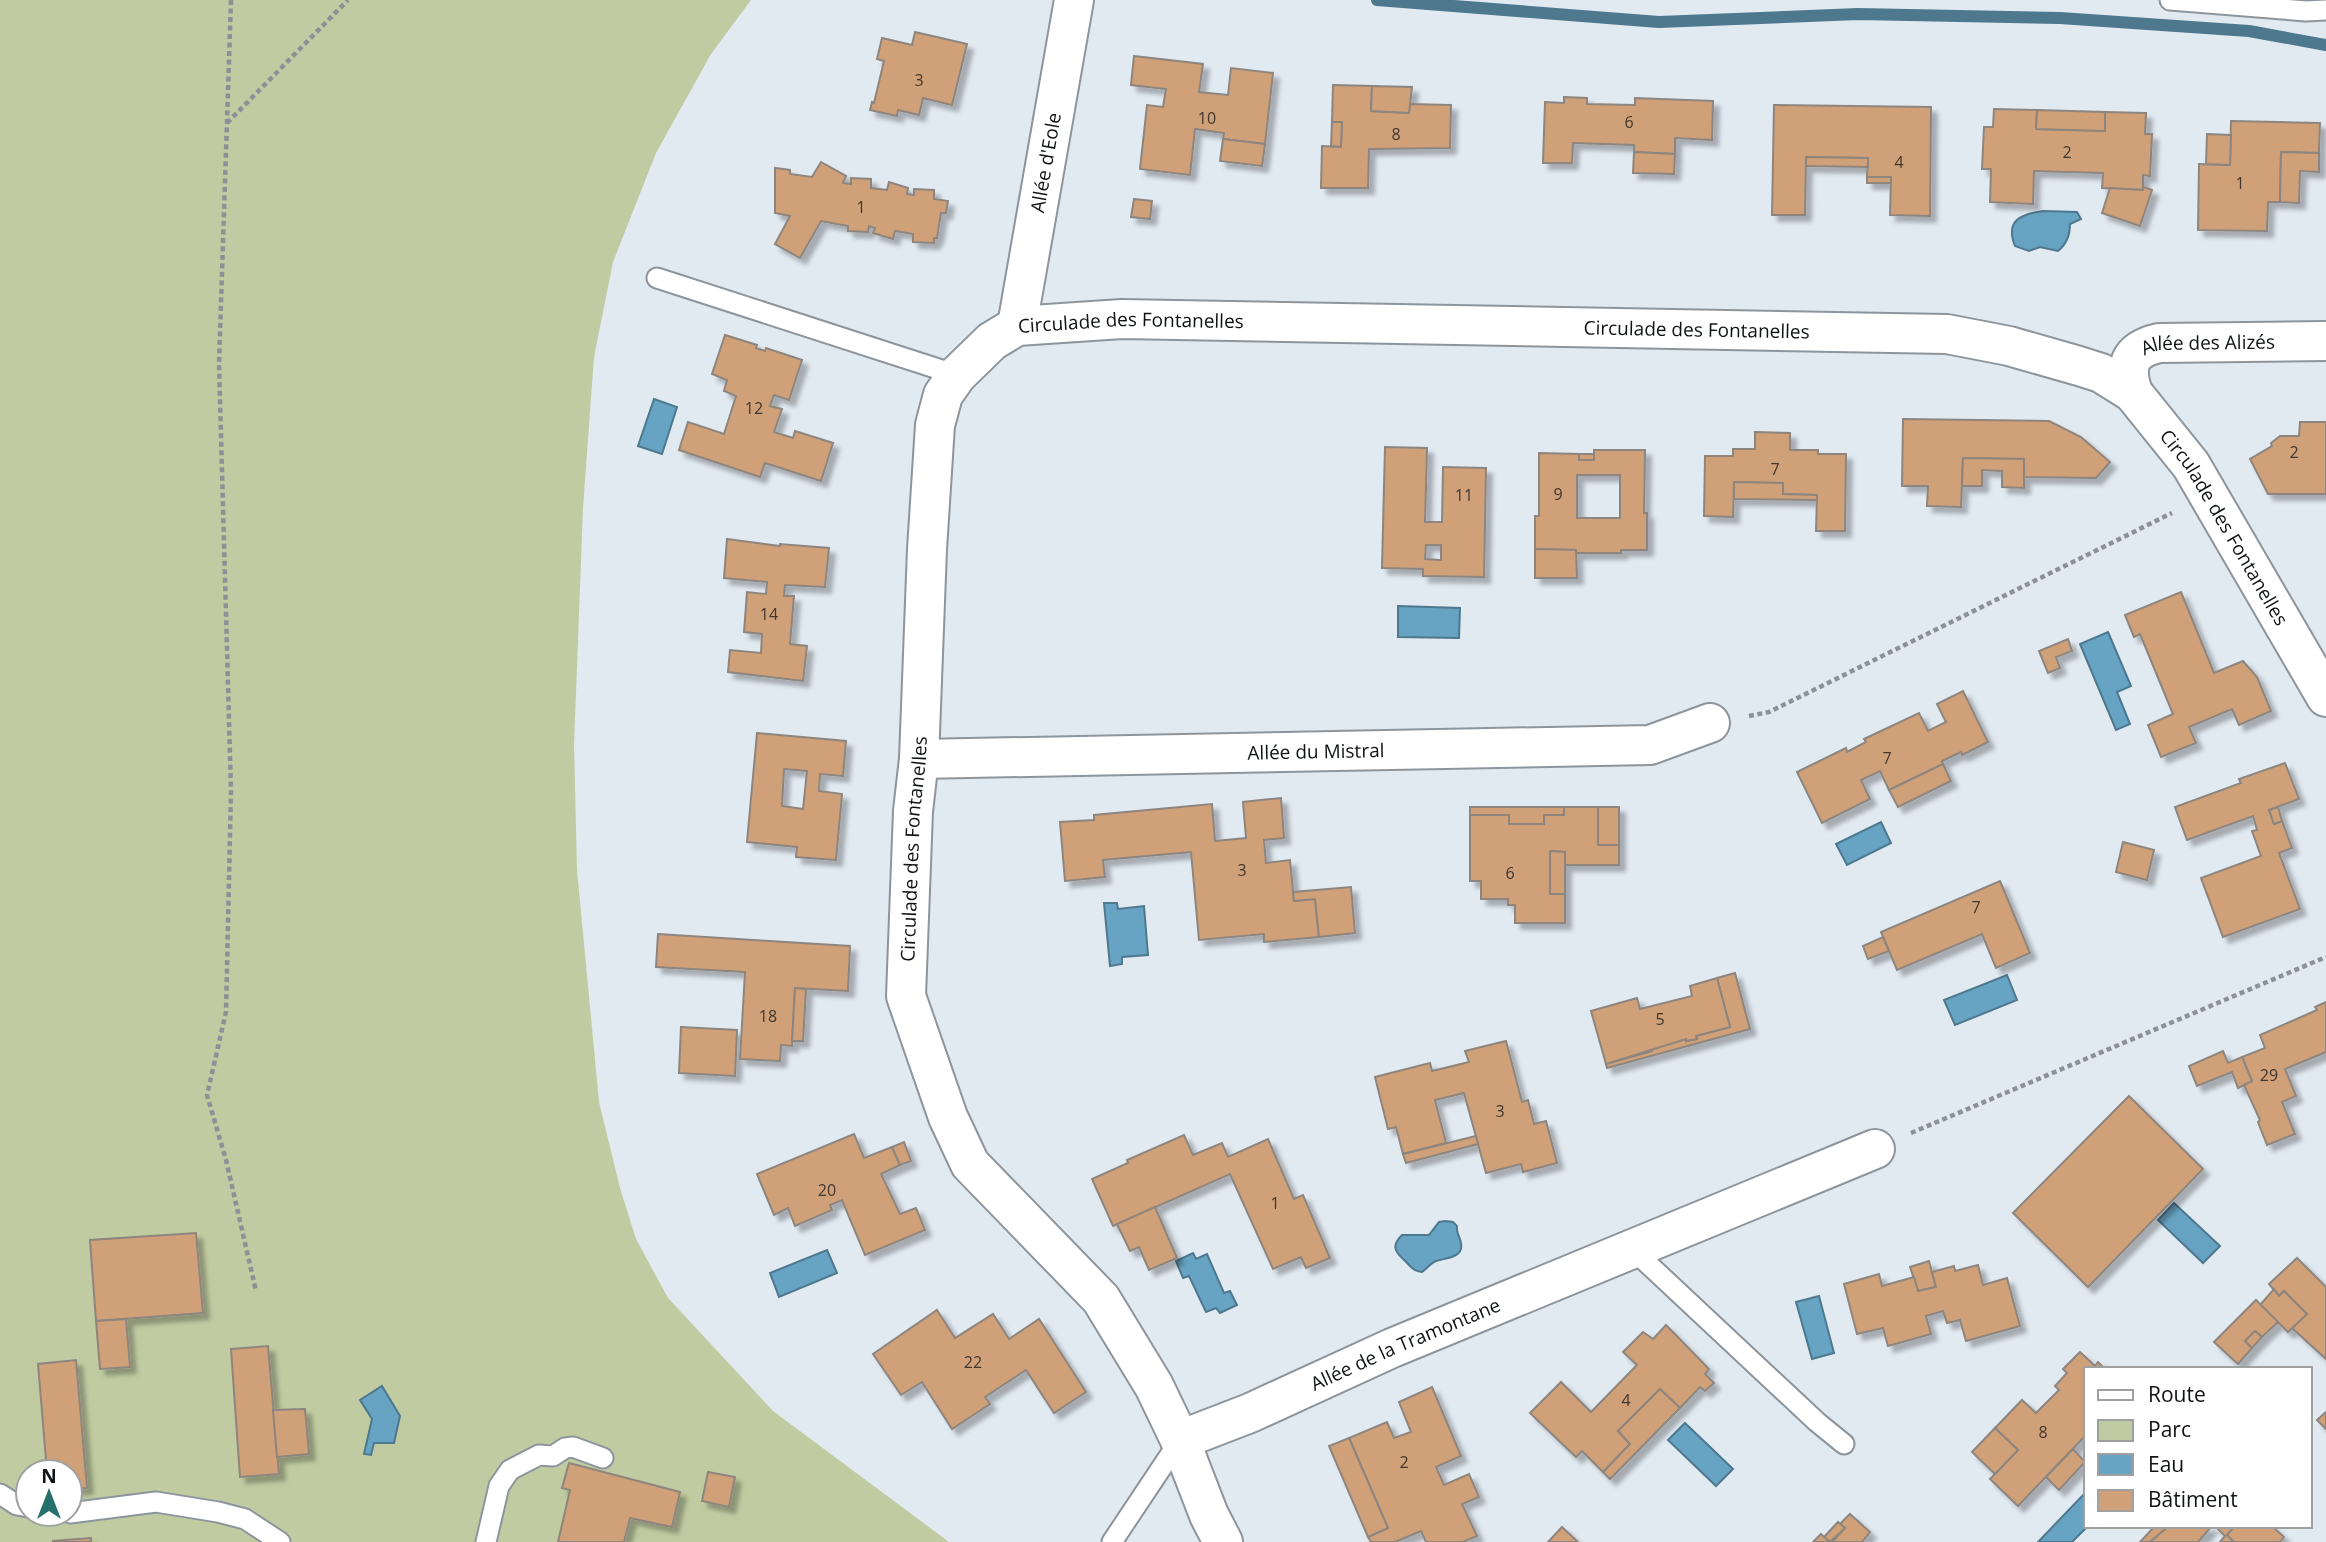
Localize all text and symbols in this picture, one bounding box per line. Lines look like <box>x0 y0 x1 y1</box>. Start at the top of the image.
house number: 3 <box>914 69 924 91</box>
house number: 10 <box>1198 107 1216 129</box>
street label: Allée d'Eole <box>1024 110 1067 215</box>
house number: 6 <box>1624 111 1634 133</box>
house number: 8 <box>1391 123 1401 145</box>
house number: 2 <box>2062 141 2072 163</box>
house number: 4 <box>1894 151 1904 173</box>
house number: 1 <box>2235 172 2245 194</box>
house number: 1 <box>856 196 866 218</box>
street label: Circulade des Fontanelles <box>1017 306 1244 339</box>
street label: Circulade des Fontanelles <box>1583 314 1810 345</box>
street label: Allée des Alizés <box>2136 329 2275 361</box>
house number: 12 <box>745 397 763 419</box>
street label: Circulade des Fontanelles <box>2154 424 2294 630</box>
house number: 2 <box>2289 441 2299 463</box>
house number: 7 <box>1770 458 1780 480</box>
house number: 9 <box>1553 483 1563 505</box>
house number: 11 <box>1455 484 1473 506</box>
house number: 14 <box>760 603 778 625</box>
street label: Circulade des Fontanelles <box>894 736 933 962</box>
street label: Allée du Mistral <box>1247 737 1385 766</box>
house number: 7 <box>1882 747 1892 769</box>
house number: 3 <box>1237 859 1247 881</box>
house number: 6 <box>1505 862 1515 884</box>
house number: 7 <box>1971 896 1981 918</box>
house number: 18 <box>759 1005 777 1027</box>
house number: 5 <box>1655 1008 1665 1030</box>
house number: 29 <box>2260 1064 2278 1086</box>
house number: 3 <box>1495 1100 1505 1122</box>
house number: 20 <box>818 1179 836 1201</box>
house number: 1 <box>1270 1192 1280 1214</box>
street label: Allée de la Tramontane <box>1306 1292 1504 1397</box>
house number: 22 <box>964 1351 982 1373</box>
legend <box>2084 1367 2312 1528</box>
text: Route <box>2148 1380 2206 1408</box>
house number: 4 <box>1621 1389 1631 1411</box>
text: Parc <box>2148 1415 2191 1443</box>
house number: 8 <box>2038 1421 2048 1443</box>
text: Eau <box>2148 1450 2184 1478</box>
house number: 2 <box>1399 1451 1409 1473</box>
north arrow <box>14 1458 84 1528</box>
text: N <box>41 1463 57 1489</box>
text: Bâtiment <box>2148 1485 2238 1513</box>

